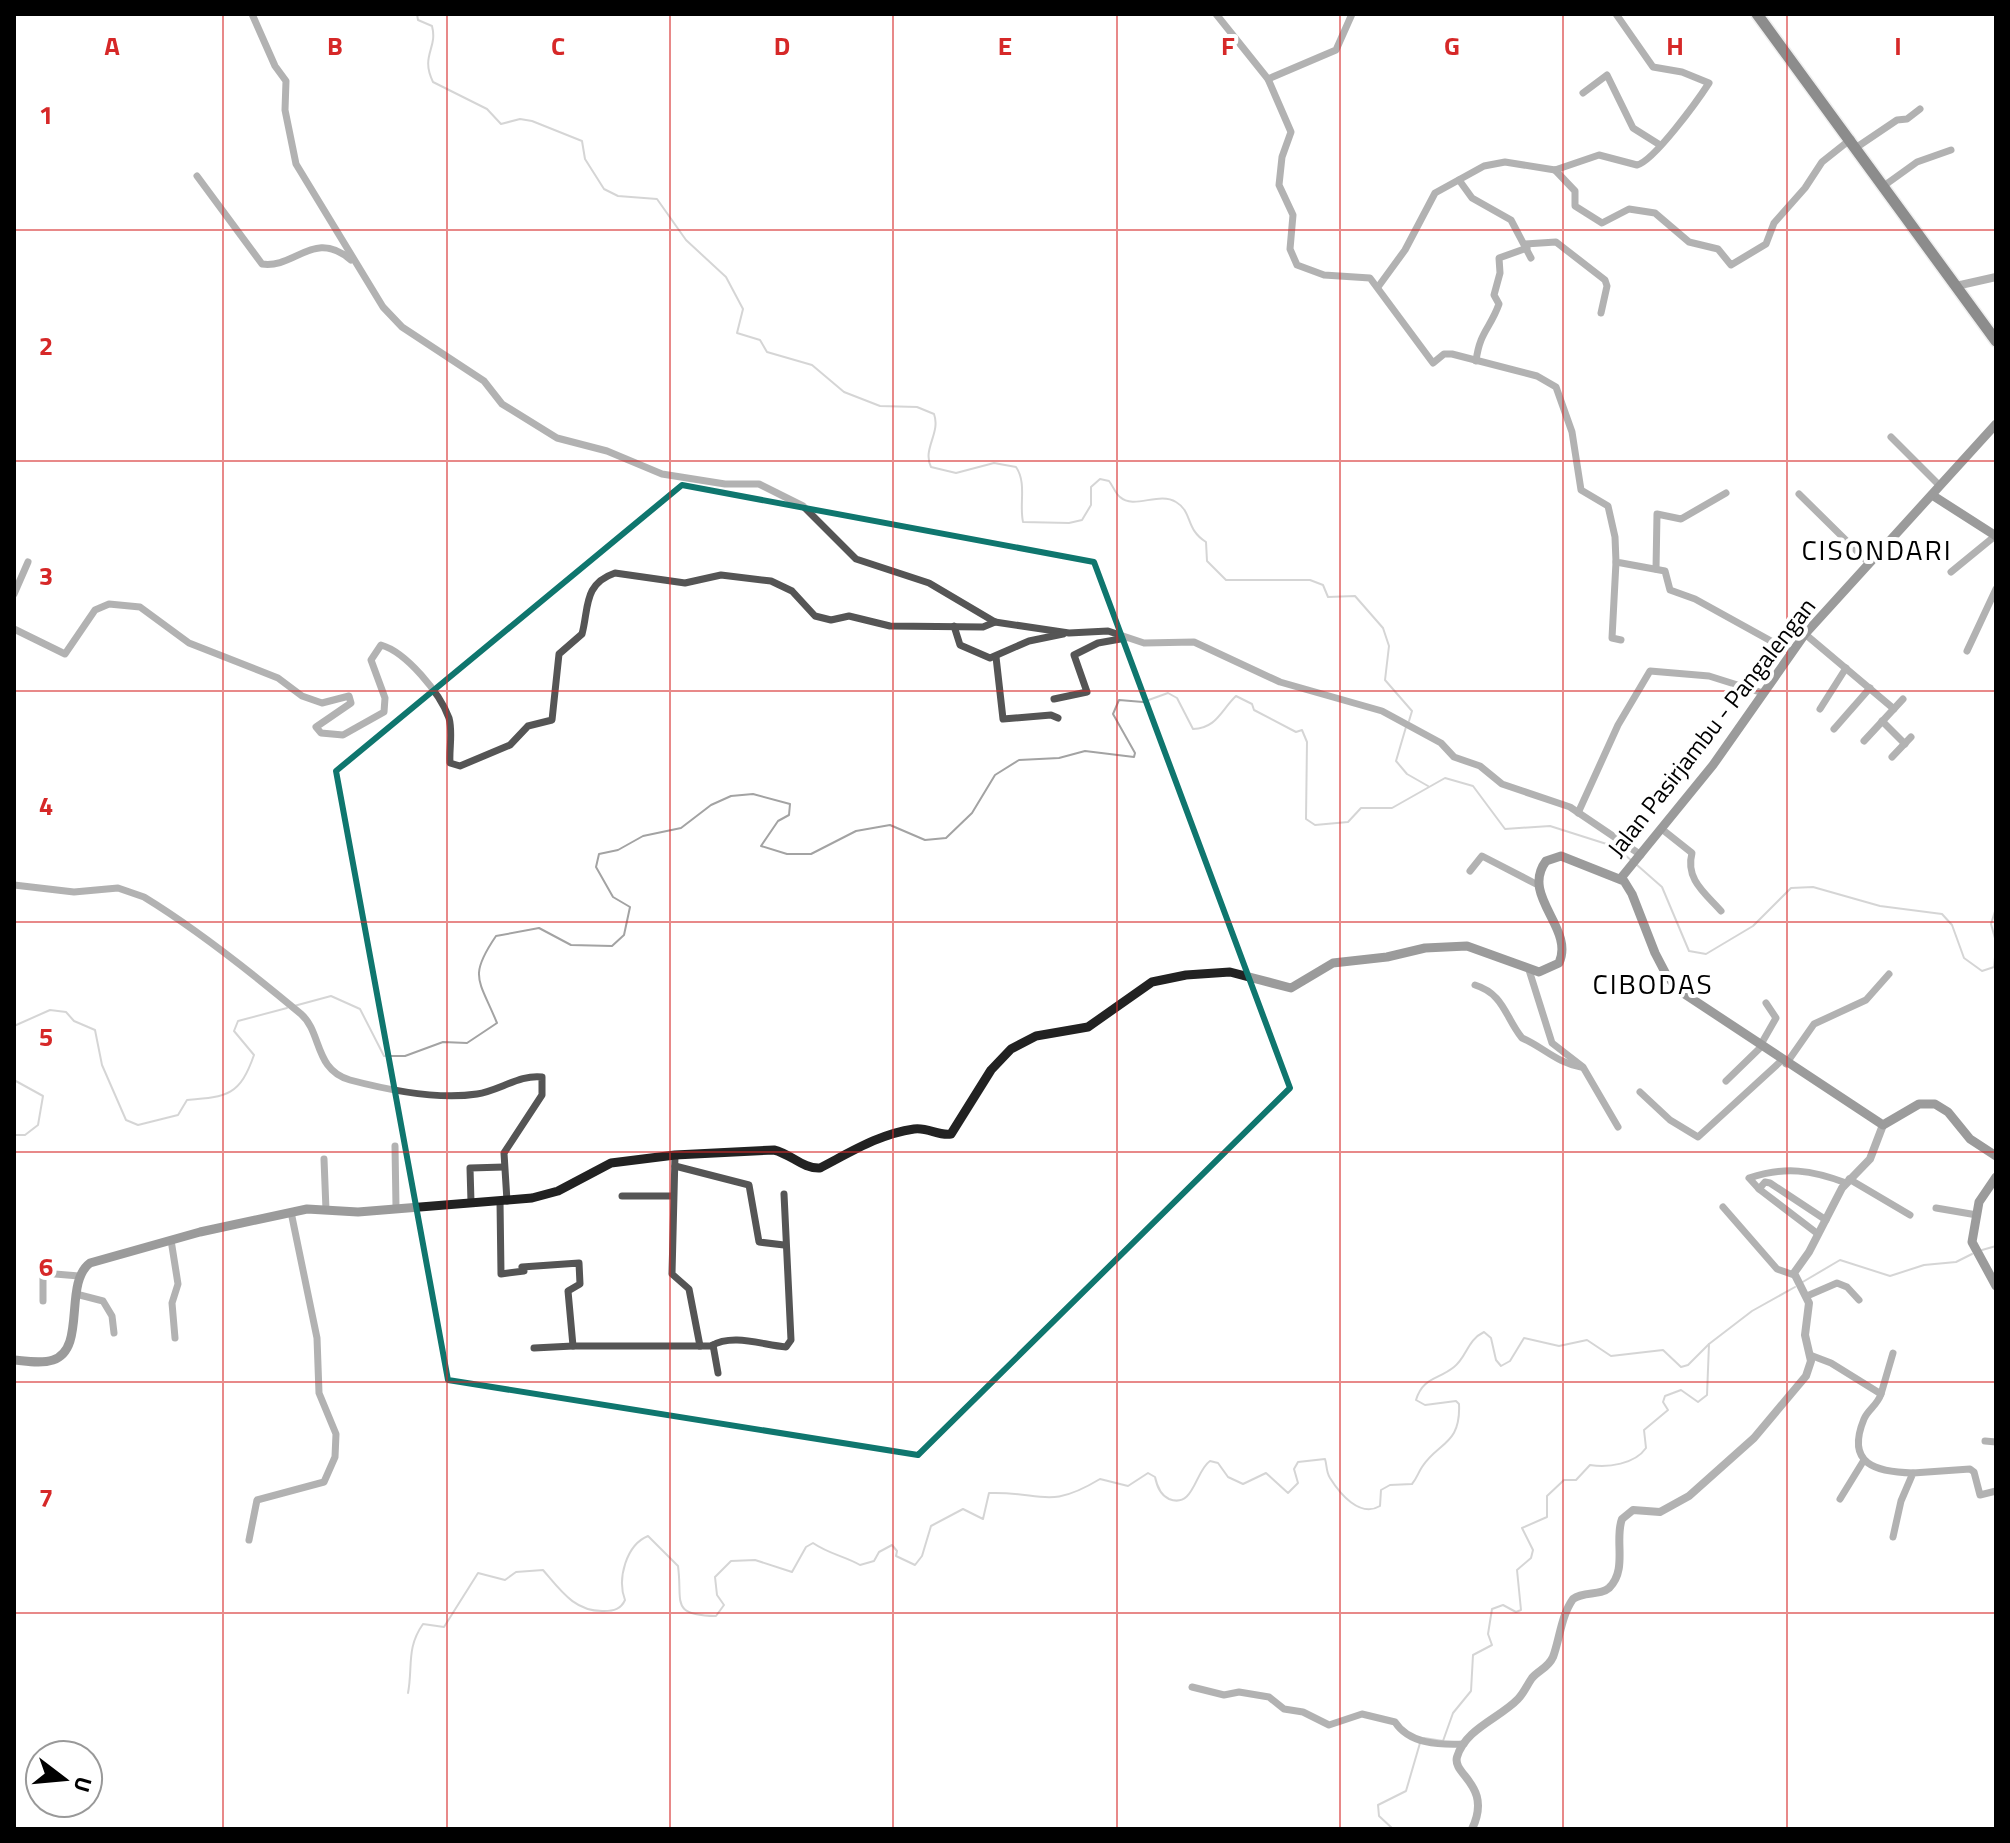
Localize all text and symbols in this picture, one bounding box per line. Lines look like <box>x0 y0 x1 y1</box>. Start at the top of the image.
text: A <box>104 26 120 65</box>
text: B <box>327 26 343 65</box>
text: C <box>551 26 565 65</box>
text: D <box>774 26 790 65</box>
text: E <box>998 26 1012 65</box>
text: F <box>1221 26 1235 65</box>
text: G <box>1444 26 1460 65</box>
text: H <box>1666 26 1684 65</box>
text: I <box>1894 26 1902 65</box>
text: 1 <box>39 95 53 134</box>
text: 2 <box>39 326 53 365</box>
district label: CISONDARI <box>1801 528 1953 571</box>
text: 3 <box>39 556 53 595</box>
street label: Jalan Pasirjambu - Pangalengan <box>1598 590 1824 864</box>
text: 4 <box>39 786 53 825</box>
district label: CIBODAS <box>1592 962 1714 1005</box>
text: 5 <box>39 1017 53 1056</box>
text: 6 <box>39 1247 53 1286</box>
text: 7 <box>39 1478 53 1517</box>
north arrow <box>24 1739 104 1819</box>
text: U <box>65 1773 102 1796</box>

